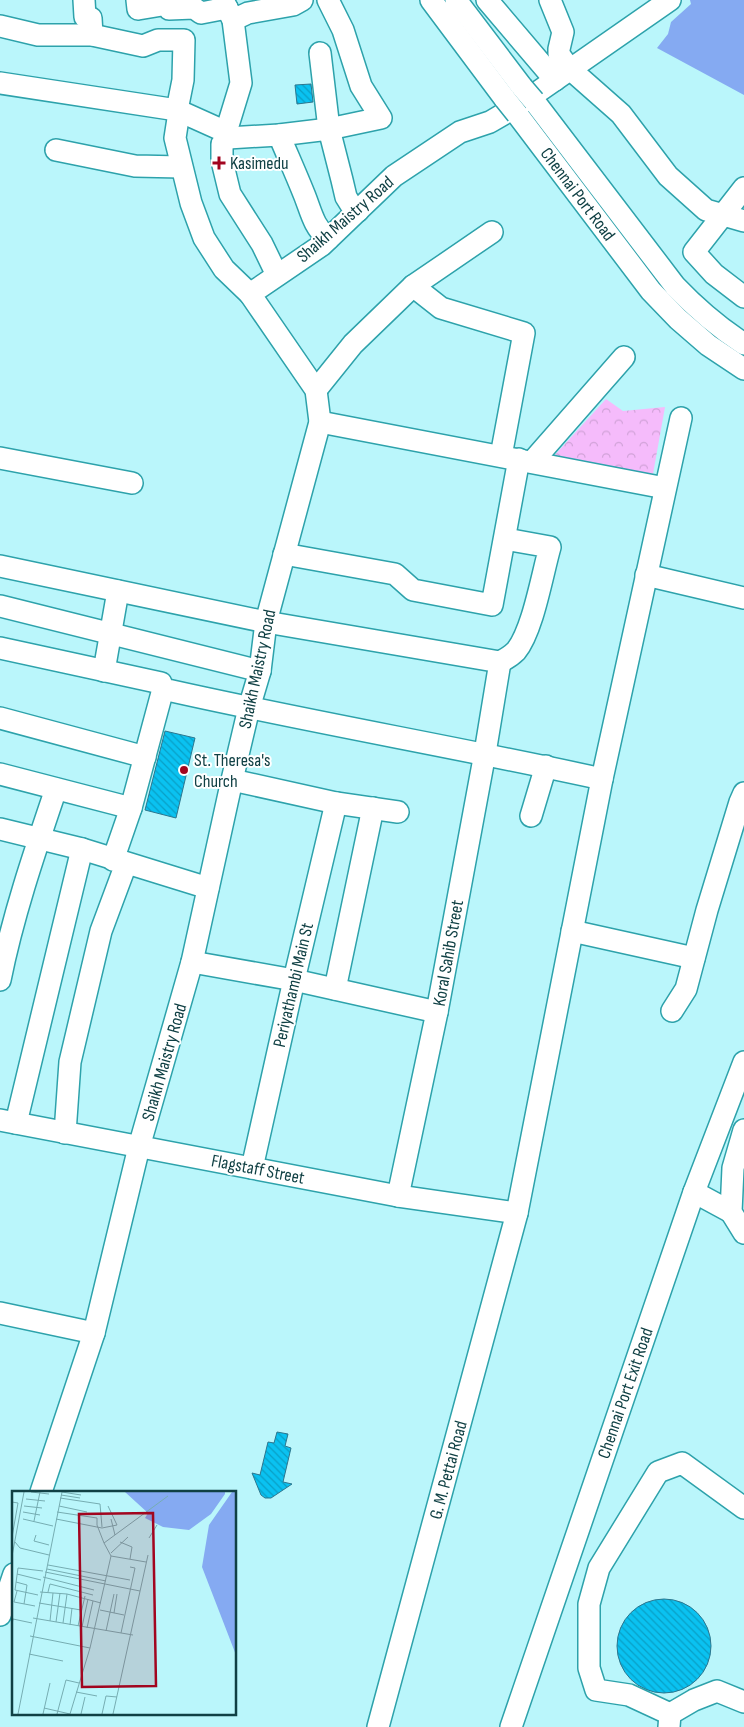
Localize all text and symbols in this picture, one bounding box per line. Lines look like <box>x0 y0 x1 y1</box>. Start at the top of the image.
street label: Chennai Port Road <box>536 144 619 245</box>
place label: Kasimedu <box>230 153 289 174</box>
marker: Kasimedu <box>212 156 226 170</box>
street label: Shaikh Maistry Road <box>293 172 398 267</box>
street label: Shaikh Maistry Road <box>235 608 280 731</box>
place label: St. Theresa's Church <box>194 750 270 792</box>
marker: St. Theresa's Church <box>178 764 190 776</box>
street label: Koral Sahib Street <box>429 898 468 1008</box>
street label: Periyathambi Main St <box>269 920 318 1049</box>
street label: Shaikh Maistry Road <box>138 1001 191 1123</box>
street label: Flagstaff Street <box>210 1150 307 1189</box>
street label: Chennai Port Exit Road <box>593 1325 658 1461</box>
street label: G. M. Pettai Road <box>425 1419 472 1522</box>
inset map <box>12 1491 236 1714</box>

